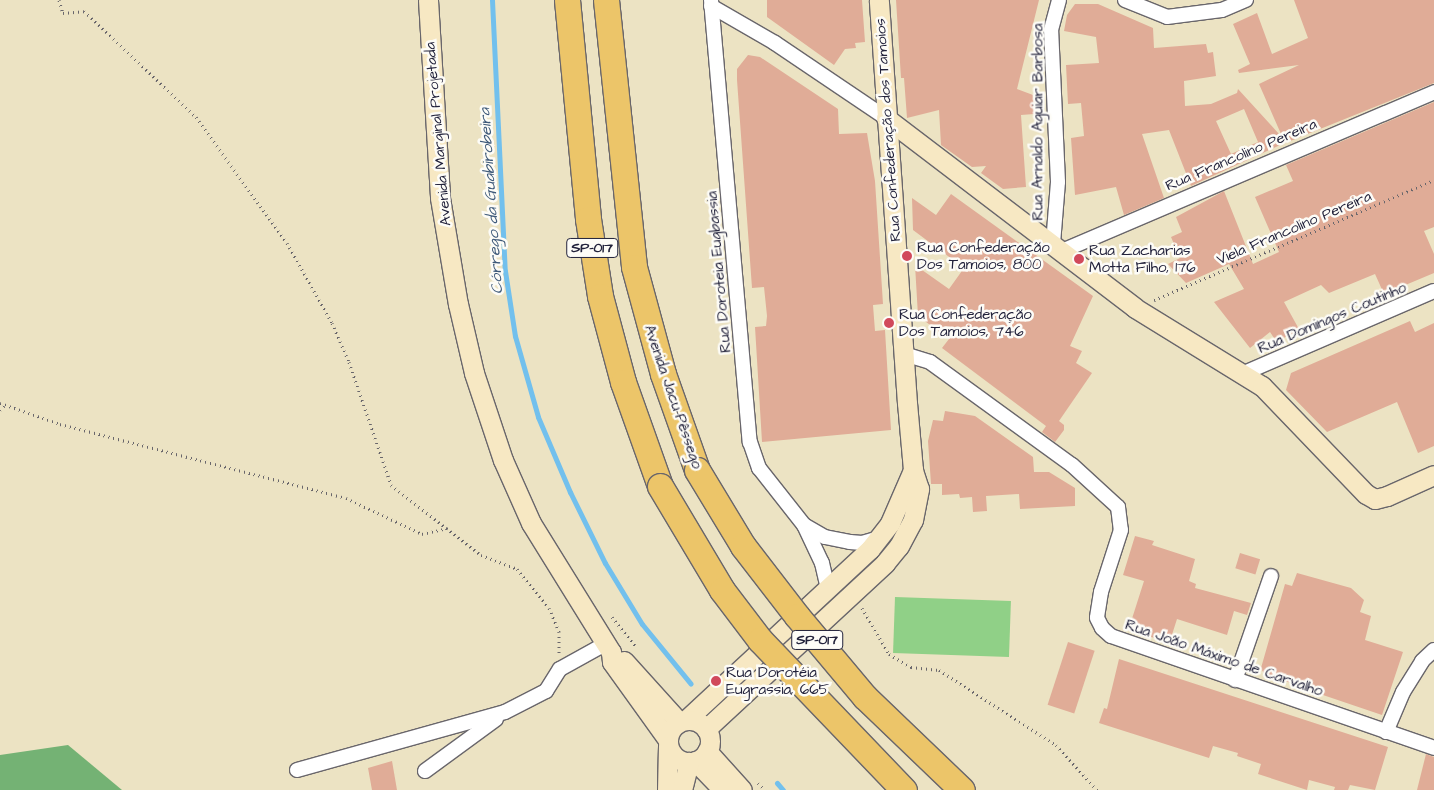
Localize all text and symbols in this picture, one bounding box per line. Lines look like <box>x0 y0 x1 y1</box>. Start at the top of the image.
street label: Rua Confederação dos Tamoios <box>871 18 905 242</box>
street label: Rua Arnaldo Aguiar Barbosa <box>1029 23 1047 221</box>
street label: Avenida Marginal Projetada <box>421 41 455 227</box>
water label: Córrego da Guabirobeira <box>475 107 507 295</box>
street label: Rua Francolino Pereira <box>1163 115 1319 195</box>
street label: Viela Francolino Pereira <box>1214 187 1374 269</box>
street label: Rua Doroteia Eugbassia <box>703 190 735 354</box>
road number: SP-017 <box>566 237 618 260</box>
place label: Rua Confederação Dos Tamoios, 800 <box>917 238 1050 273</box>
place label: Rua Zacharias Motta Filho, 176 <box>1089 241 1196 276</box>
marker: Rua Confederação Dos Tamoios, 800 <box>901 250 913 262</box>
marker: Rua Zacharias Motta Filho, 176 <box>1073 253 1085 265</box>
street label: Rua Domingos Coutinho <box>1255 279 1409 357</box>
place label: Rua Confederação Dos Tamoios, 746 <box>899 305 1032 340</box>
marker: Rua Confederação Dos Tamoios, 746 <box>883 317 895 329</box>
street label: Avenida Jacu-Pêssego <box>640 323 706 471</box>
street label: Rua João Máximo de Carvalho <box>1123 616 1325 700</box>
road number: SP-017 <box>791 628 843 652</box>
place label: Rua Dorotéia Eugrassia, 665 <box>726 663 829 698</box>
marker: Rua Dorotéia Eugrassia, 665 <box>710 675 722 687</box>

